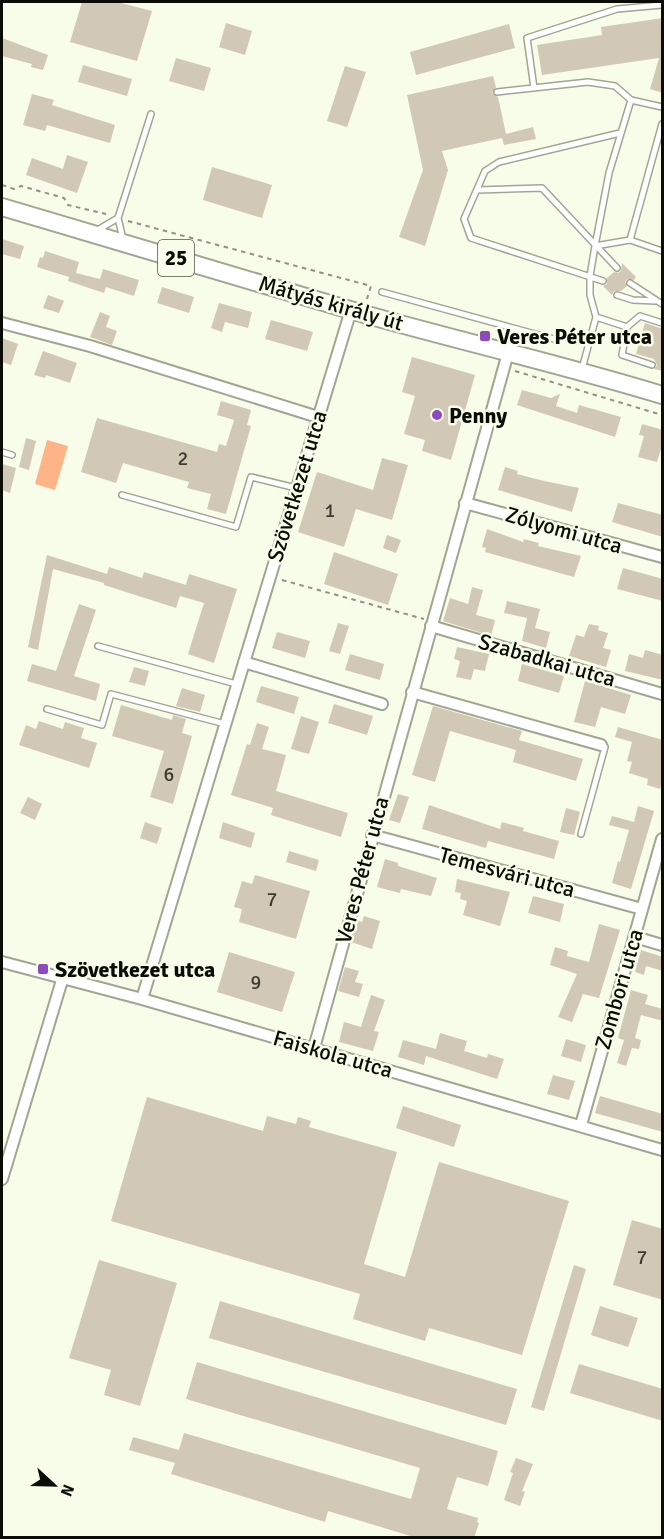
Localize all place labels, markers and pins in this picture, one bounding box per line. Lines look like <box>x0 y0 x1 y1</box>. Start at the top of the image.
place label: Veres Péter utca <box>497 323 652 350</box>
marker: Veres Péter utca <box>478 329 492 343</box>
place label: Penny <box>449 402 507 429</box>
marker: Penny <box>430 408 444 422</box>
place label: Szövetkezet utca <box>55 956 215 983</box>
marker: Szövetkezet utca <box>36 962 50 976</box>

